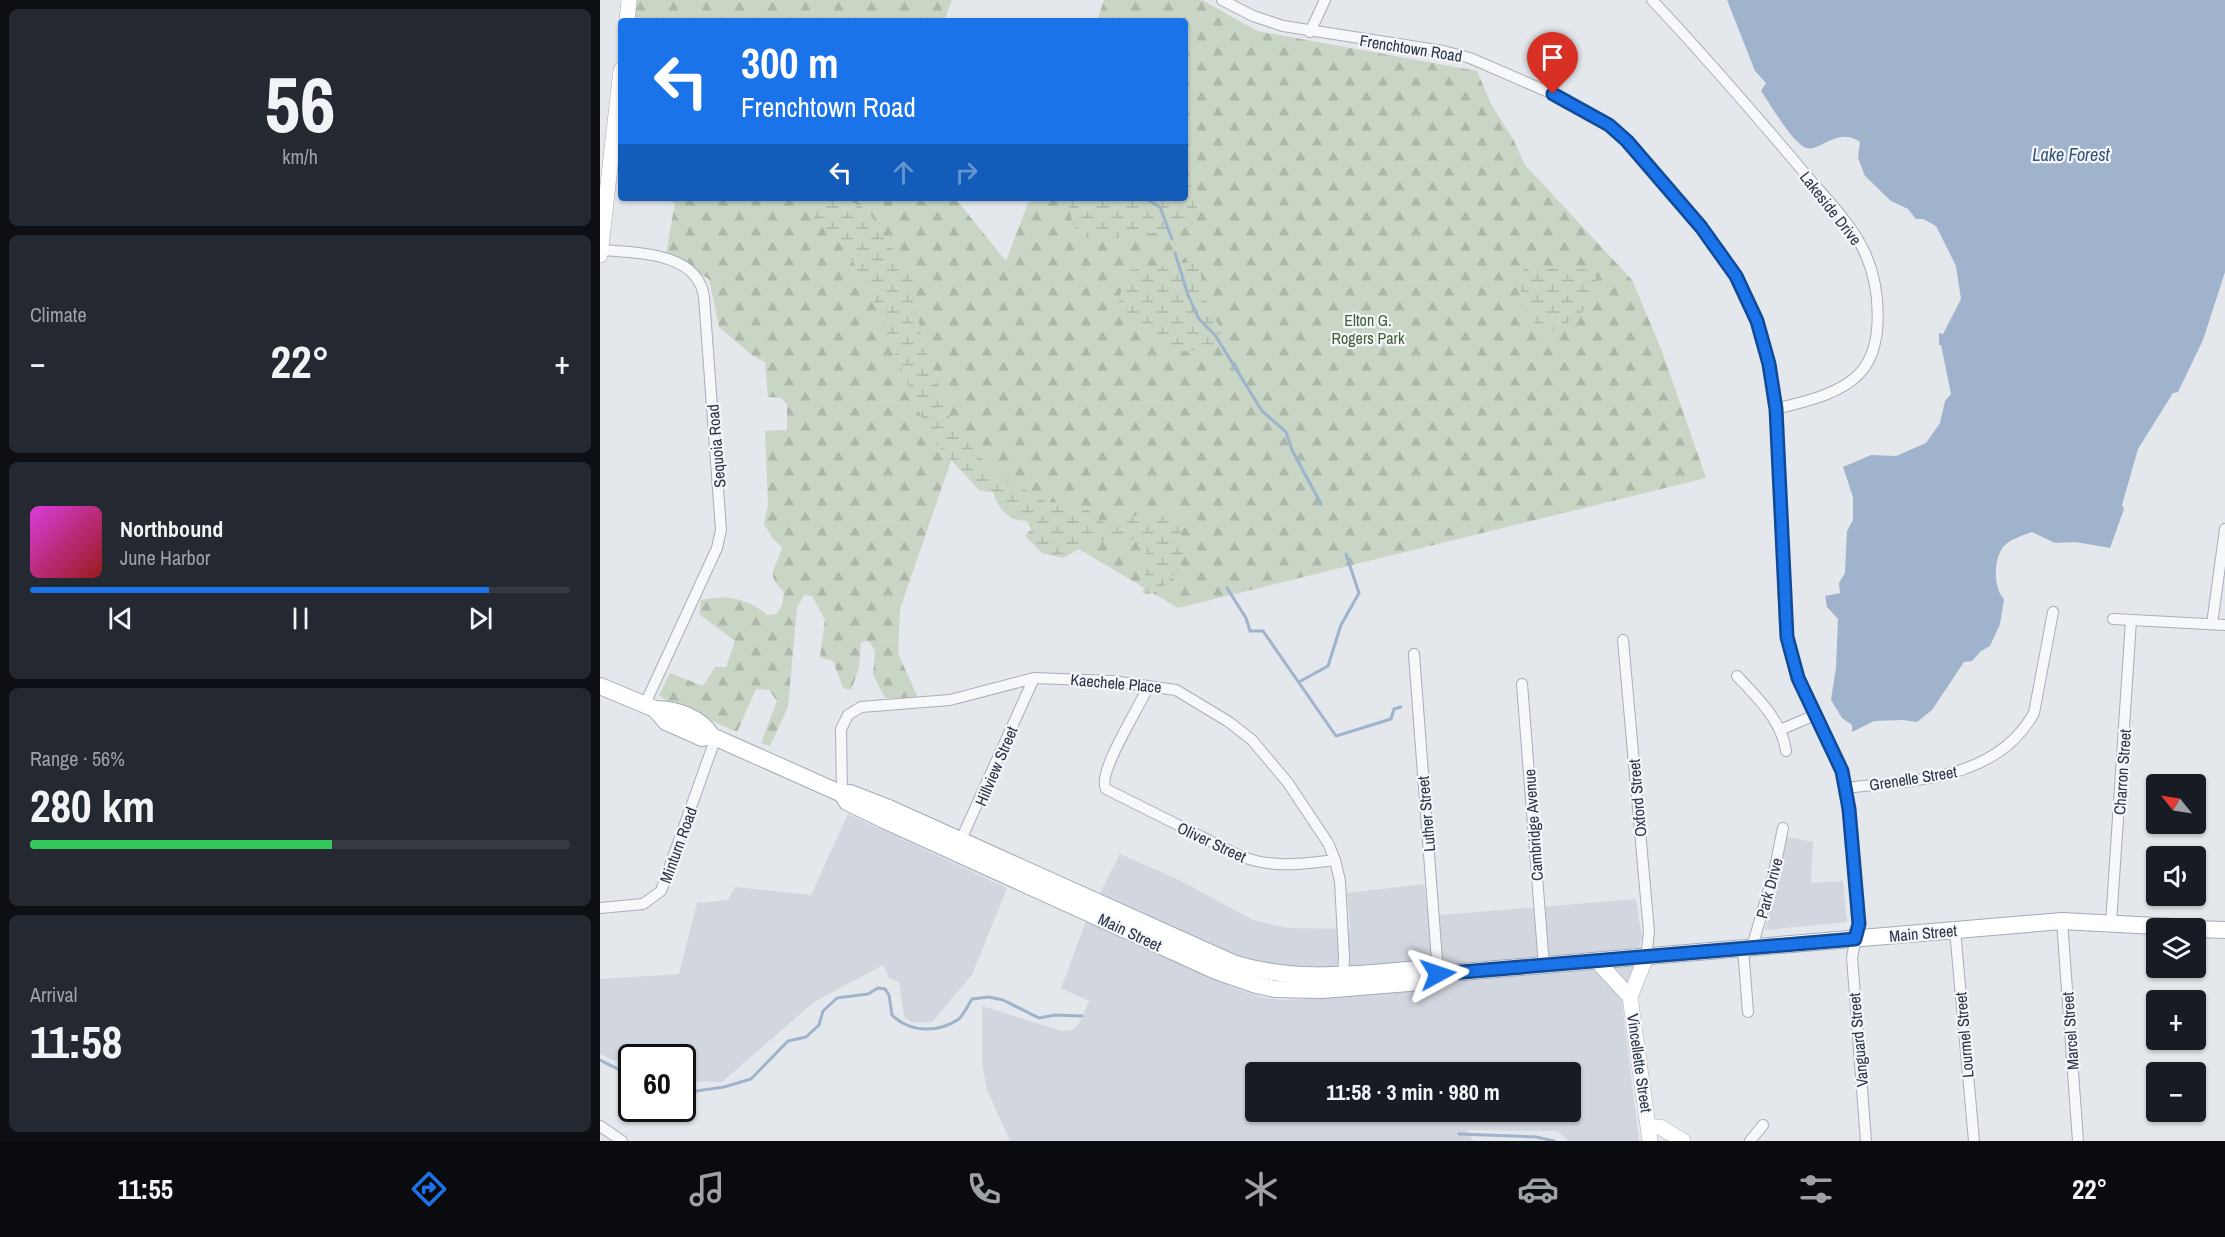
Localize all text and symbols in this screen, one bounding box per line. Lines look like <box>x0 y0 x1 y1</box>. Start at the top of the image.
street label: Frenchtown Road <box>1358 29 1464 67</box>
pin <box>1527 32 1578 94</box>
text: 300 m <box>741 35 839 91</box>
icon: arrive <box>1536 41 1569 74</box>
icon: left <box>642 42 720 120</box>
text: 56 <box>264 51 336 156</box>
text: Frenchtown Road <box>741 89 916 125</box>
water label: Lake Forest <box>2032 142 2111 167</box>
text: km/h <box>282 143 318 170</box>
icon: left <box>824 156 857 189</box>
icon: ahead <box>887 156 920 189</box>
icon: right <box>950 156 983 189</box>
street label: Lakeside Drive <box>1795 166 1867 250</box>
text: Climate <box>30 301 87 328</box>
park label: Elton G. Rogers Park <box>1332 309 1405 349</box>
text: 22° <box>270 331 330 392</box>
text: − <box>30 340 46 384</box>
text: + <box>554 340 570 384</box>
street label: Sequoia Road <box>701 403 731 489</box>
text: Northbound <box>120 514 223 544</box>
text: June Harbor <box>120 544 210 571</box>
icon: previous <box>104 602 137 635</box>
icon: pause <box>284 602 317 635</box>
icon: next <box>464 602 497 635</box>
street label: Kaechele Place <box>1070 668 1162 698</box>
street label: Hillview Street <box>969 722 1023 809</box>
street label: Charron Street <box>2108 728 2136 816</box>
text: Range · 56% <box>30 745 125 772</box>
street label: Oxford Street <box>1623 758 1651 838</box>
street label: Grenelle Street <box>1868 760 1959 796</box>
street label: Cambridge Avenue <box>1518 768 1548 882</box>
north arrow <box>2146 774 2206 834</box>
map controls <box>2146 774 2206 1122</box>
text: 280 km <box>30 775 155 836</box>
street label: Luther Street <box>1412 775 1440 853</box>
street label: Minturn Road <box>654 804 702 886</box>
street label: Oliver Street <box>1174 816 1250 868</box>
button: sound <box>2146 846 2206 906</box>
street label: Park Drive <box>1750 855 1788 921</box>
street label: Main Street <box>1095 908 1166 956</box>
button: layers <box>2146 918 2206 978</box>
street label: Main Street <box>1888 919 1958 947</box>
position arrow <box>1406 942 1470 1006</box>
text: Arrival <box>30 981 77 1008</box>
button: + <box>2146 990 2206 1050</box>
street label: Lourmel Street <box>1949 991 1979 1079</box>
street label: Marcel Street <box>2056 991 2084 1071</box>
street label: Vanguard Street <box>1843 992 1873 1088</box>
text: 11:58 <box>30 1011 122 1072</box>
street label: Vincellette Street <box>1622 1012 1658 1114</box>
speed limit sign: 60 <box>618 1044 696 1122</box>
button: − <box>2146 1062 2206 1122</box>
text: 11:58 · 3 min · 980 m <box>1326 1077 1500 1107</box>
icon: directions <box>408 1168 450 1210</box>
icon: music <box>686 1168 728 1210</box>
icon: phone <box>963 1168 1005 1210</box>
icon: climate <box>1240 1168 1282 1210</box>
icon: car <box>1517 1168 1559 1210</box>
icon: filters <box>1795 1168 1837 1210</box>
text: 11:55 <box>118 1171 173 1207</box>
text: 22° <box>2072 1171 2107 1207</box>

